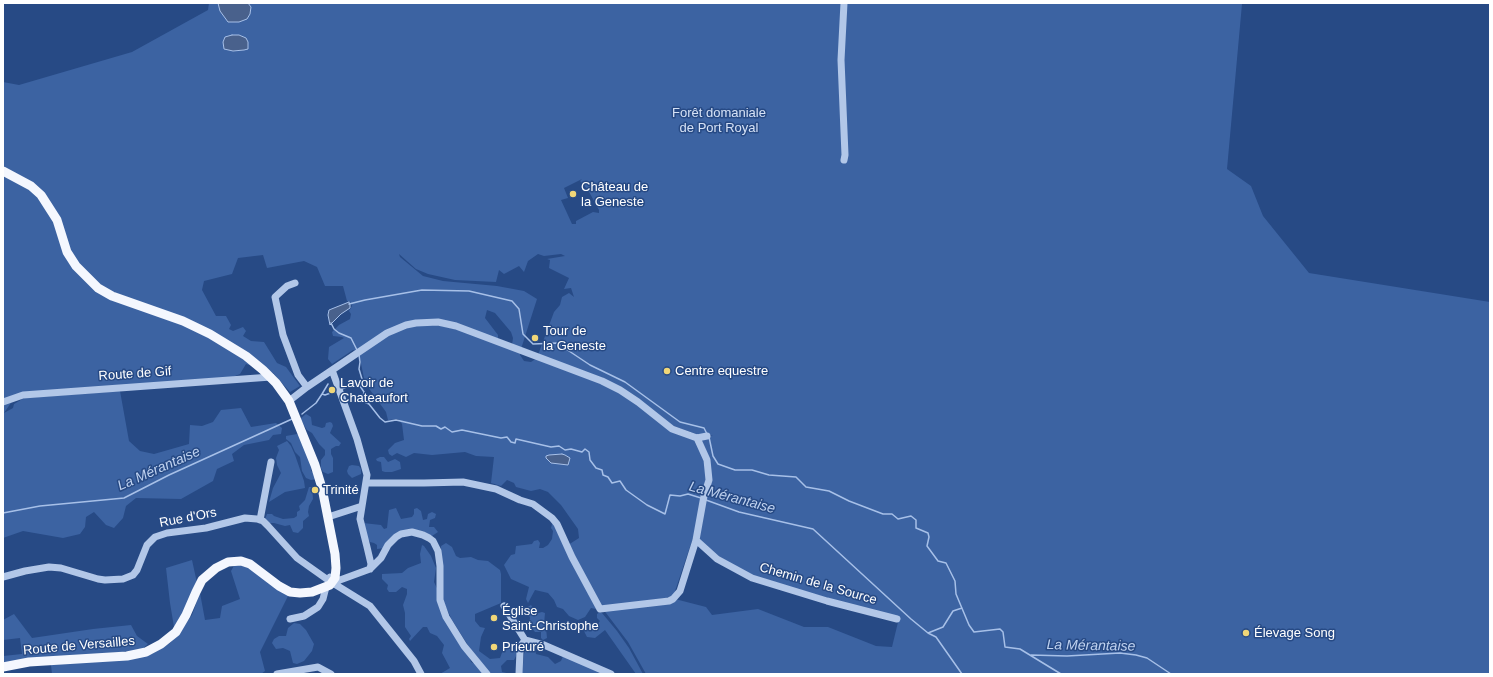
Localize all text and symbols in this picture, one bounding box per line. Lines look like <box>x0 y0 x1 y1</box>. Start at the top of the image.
park label: Forêt domaniale de Port Royal <box>672 105 766 136</box>
place label: Château de la Geneste <box>581 179 648 210</box>
marker: Château de la Geneste <box>568 189 578 199</box>
place label: Tour de la Geneste <box>543 323 606 354</box>
marker: Tour de la Geneste <box>530 333 540 343</box>
place label: Centre equestre <box>675 363 768 379</box>
street label: Route de Gif <box>98 364 172 384</box>
marker: Centre equestre <box>662 366 672 376</box>
place label: Lavoir de Chateaufort <box>340 375 408 406</box>
marker: Lavoir de Chateaufort <box>327 385 337 395</box>
water label: La Mérantaise <box>115 443 203 495</box>
water label: La Mérantaise <box>687 478 777 518</box>
place label: Trinité <box>323 482 359 498</box>
marker: Trinité <box>310 485 320 495</box>
street label: Rue d'Ors <box>158 505 218 531</box>
street label: Chemin de la Source <box>758 560 878 608</box>
place label: Église Saint-Christophe <box>502 603 599 634</box>
marker: Église Saint-Christophe <box>489 613 499 623</box>
place label: Élevage Song <box>1254 625 1335 641</box>
marker: Élevage Song <box>1241 628 1251 638</box>
street label: Route de Versailles <box>23 633 135 659</box>
water label: La Mérantaise <box>1047 637 1135 655</box>
place label: Prieuré <box>502 639 544 655</box>
marker: Prieuré <box>489 642 499 652</box>

